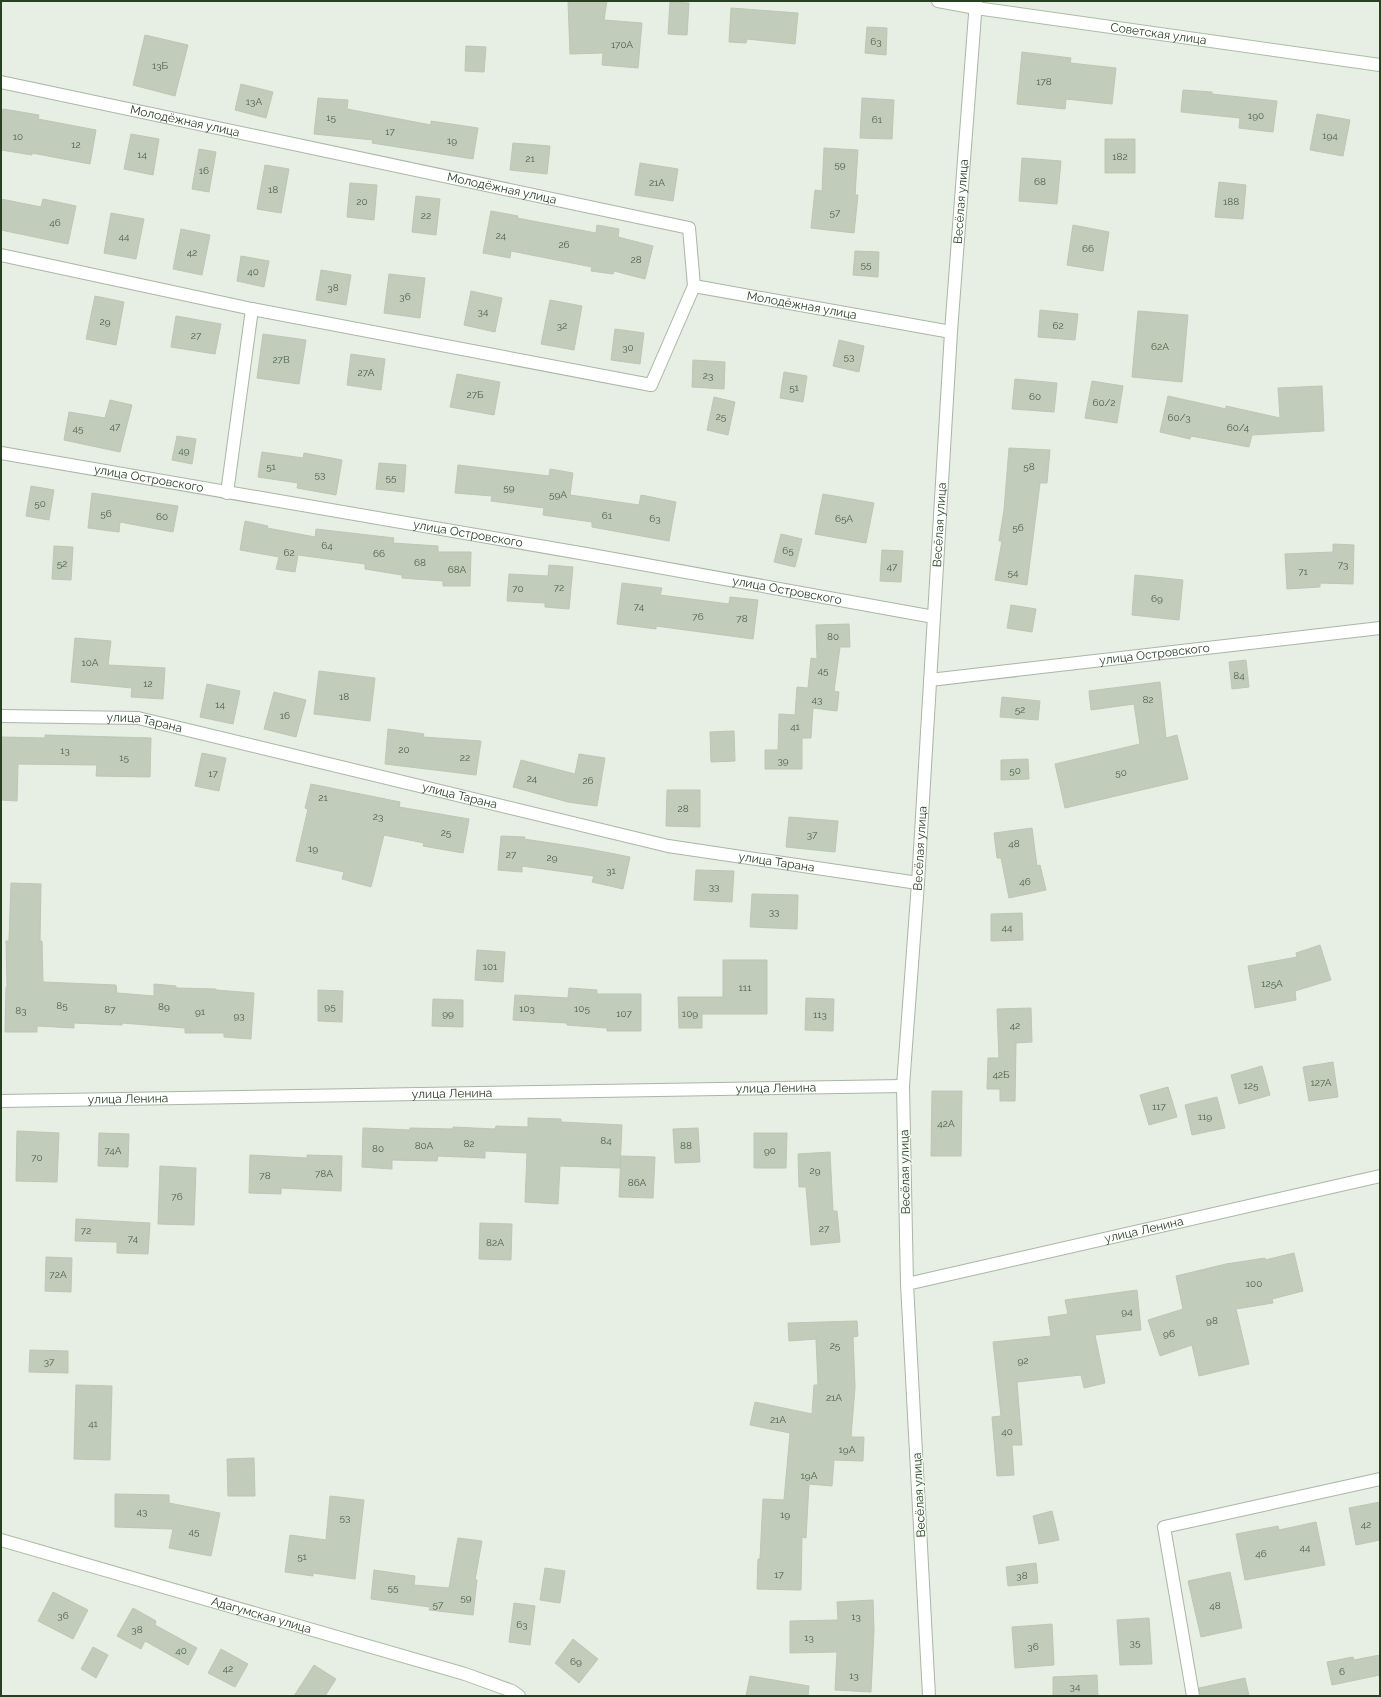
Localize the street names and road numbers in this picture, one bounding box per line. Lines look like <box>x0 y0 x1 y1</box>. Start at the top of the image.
street label: Советская улица <box>1110 20 1207 47</box>
street label: Молодёжная улица <box>129 103 241 139</box>
street label: Весёлая улица <box>951 159 971 244</box>
street label: Молодёжная улица <box>446 170 558 207</box>
street label: Молодёжная улица <box>746 289 858 322</box>
street label: улица Островского <box>93 462 205 495</box>
street label: Весёлая улица <box>930 482 949 568</box>
street label: улица Островского <box>412 517 524 550</box>
street label: улица Островского <box>731 574 843 607</box>
street label: улица Островского <box>1099 641 1210 667</box>
street label: улица Тарана <box>106 711 184 735</box>
street label: улица Тарана <box>421 780 499 812</box>
street label: Весёлая улица <box>910 805 930 891</box>
street label: улица Тарана <box>738 850 816 875</box>
street label: улица Ленина <box>736 1080 816 1096</box>
street label: улица Ленина <box>412 1086 492 1101</box>
street label: улица Ленина <box>88 1091 168 1107</box>
street label: Весёлая улица <box>897 1129 913 1215</box>
street label: улица Ленина <box>1103 1214 1185 1246</box>
street label: Весёлая улица <box>910 1452 928 1538</box>
street label: Адагумская улица <box>210 1594 313 1636</box>

